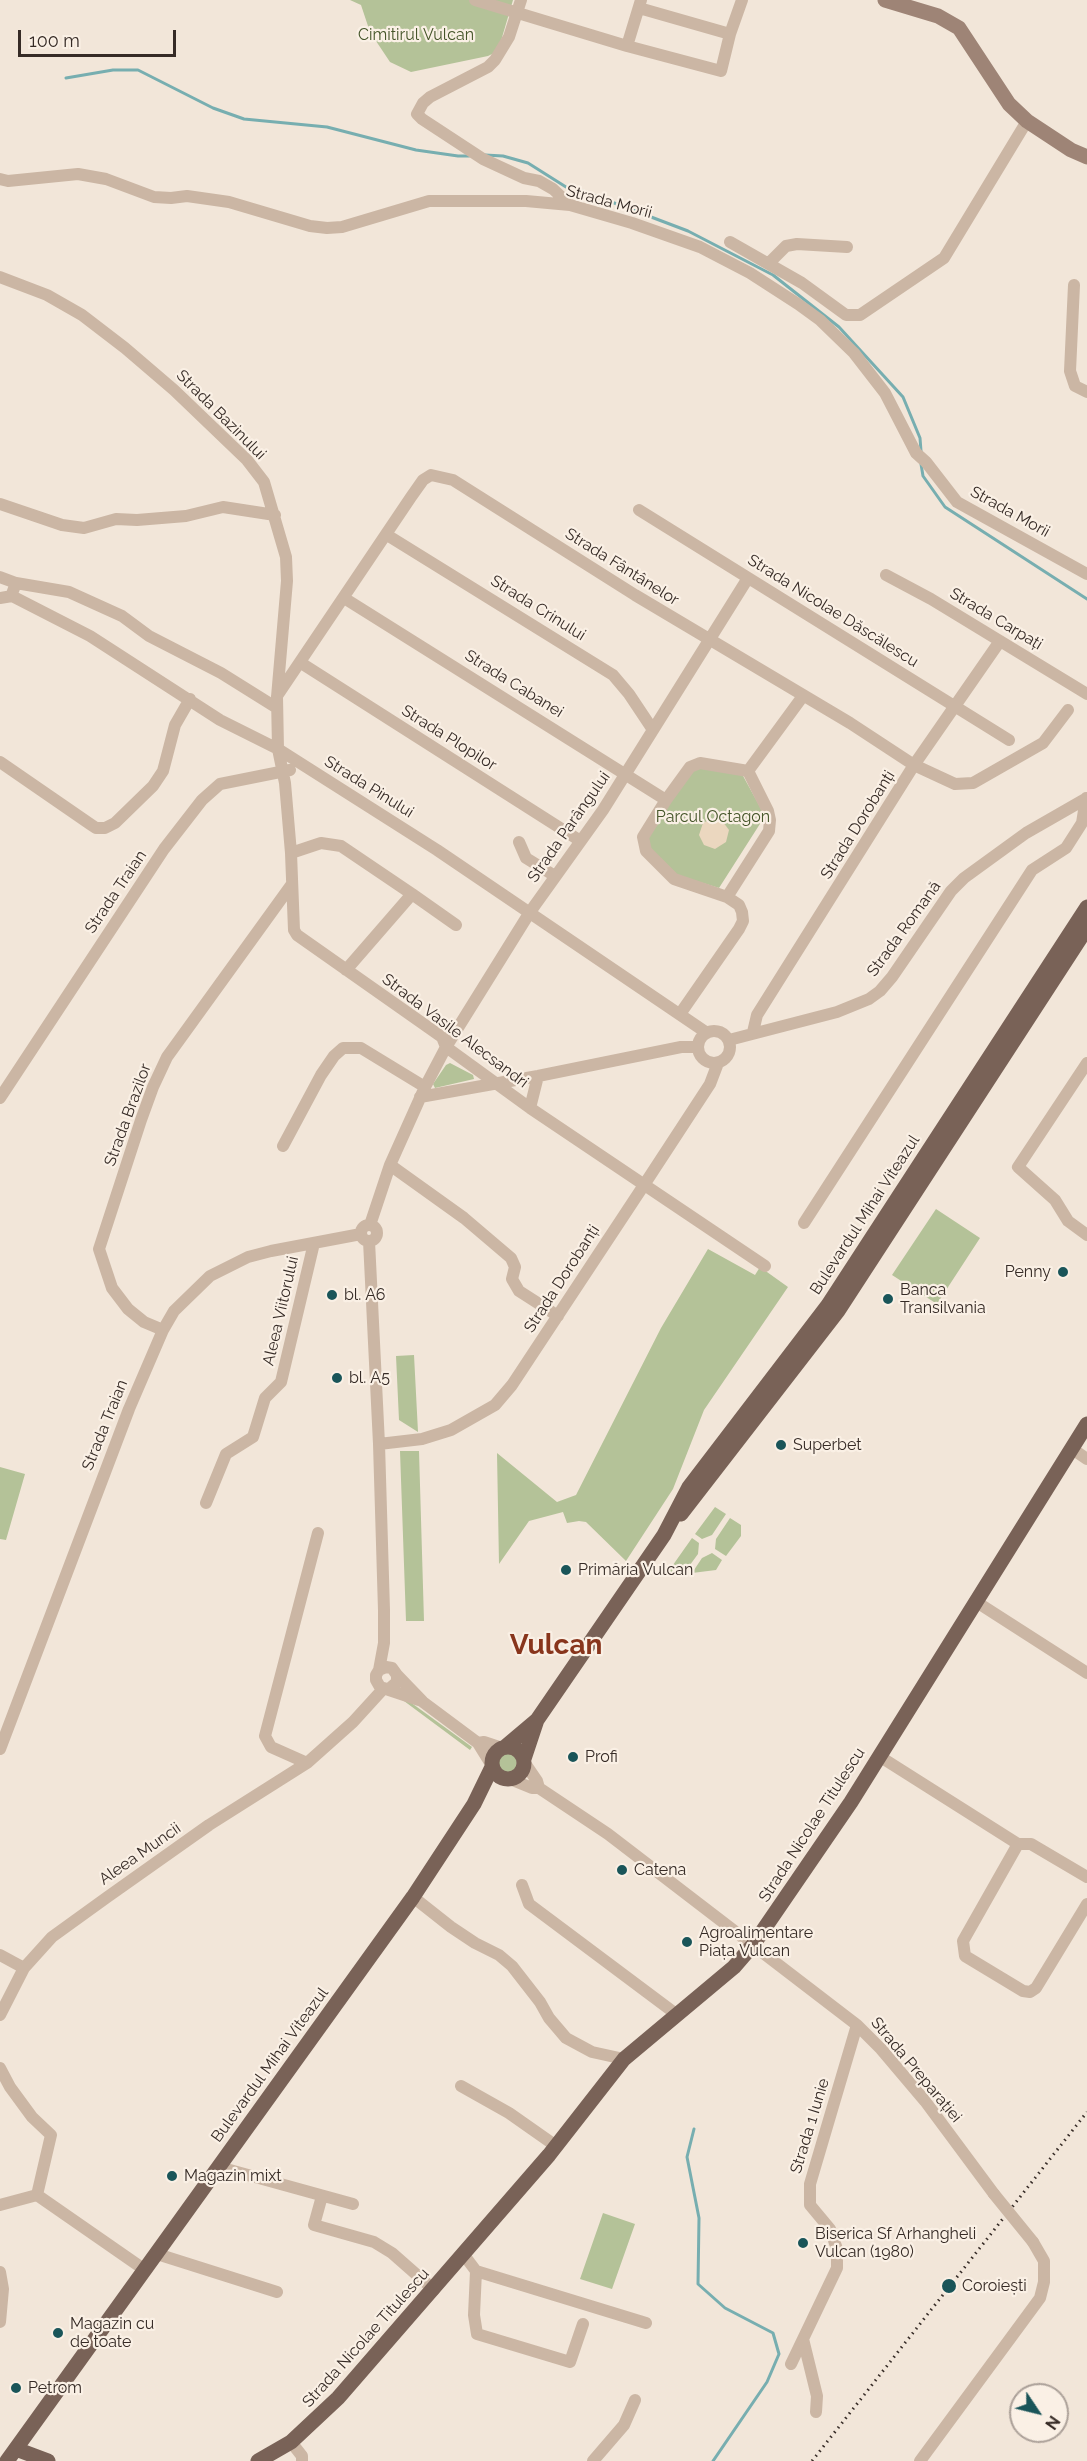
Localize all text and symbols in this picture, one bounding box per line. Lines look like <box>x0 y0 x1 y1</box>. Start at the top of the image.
scale bar <box>21 18 178 56</box>
park label: Cimitirul Vulcan <box>358 25 474 45</box>
text: 100 m <box>29 30 80 51</box>
street label: Strada Morii <box>564 181 654 223</box>
street label: Strada Bazinului <box>172 366 270 464</box>
street label: Strada Morii <box>967 482 1053 542</box>
street label: Strada Fântânelor <box>562 524 682 610</box>
street label: Strada Nicolae Dăscălescu <box>744 550 922 672</box>
street label: Strada Crinului <box>487 571 589 645</box>
street label: Strada Carpați <box>946 584 1046 654</box>
street label: Strada Cabanei <box>461 646 567 722</box>
street label: Strada Plopilor <box>398 701 500 775</box>
street label: Strada Pinului <box>321 752 417 822</box>
street label: Strada Dorobanți <box>817 767 899 883</box>
street label: Strada Parângului <box>524 768 614 886</box>
park label: Parcul Octagon <box>656 807 770 827</box>
street label: Strada Traian <box>81 847 151 937</box>
street label: Strada Romană <box>863 878 945 980</box>
street label: Strada Vasile Alecsandri <box>378 970 532 1092</box>
street label: Strada Brazilor <box>101 1061 155 1169</box>
street label: Bulevardul Mihai Viteazul <box>806 1132 924 1298</box>
street label: Strada Dorobanți <box>520 1222 604 1336</box>
street label: Aleea Viitorului <box>259 1254 303 1368</box>
place label: Penny <box>1005 1262 1051 1282</box>
marker: Penny <box>1056 1265 1070 1279</box>
place label: Banca Transilvania <box>900 1280 986 1318</box>
place label: bl. A6 <box>344 1285 386 1305</box>
marker: bl. A6 <box>325 1288 339 1302</box>
marker: Banca Transilvania <box>881 1292 895 1306</box>
place label: bl. A5 <box>349 1368 390 1388</box>
marker: bl. A5 <box>330 1371 344 1385</box>
street label: Strada Traian <box>78 1377 132 1473</box>
place label: Superbet <box>793 1435 862 1455</box>
marker: Superbet <box>774 1438 788 1452</box>
place label: Primăria Vulcan <box>578 1560 693 1580</box>
marker: Primăria Vulcan <box>559 1563 573 1577</box>
district label: Vulcan <box>510 1629 602 1663</box>
street label: Strada Nicolae Titulescu <box>755 1744 869 1906</box>
place label: Profi <box>585 1747 618 1767</box>
marker: Profi <box>566 1750 580 1764</box>
street label: Aleea Muncii <box>95 1819 185 1889</box>
place label: Catena <box>634 1860 686 1880</box>
marker: Catena <box>615 1863 629 1877</box>
place label: Agroalimentare Piața Vulcan <box>699 1923 813 1961</box>
marker: Agroalimentare Piața Vulcan <box>680 1935 694 1949</box>
street label: Bulevardul Mihai Viteazul <box>207 1984 333 2146</box>
street label: Strada Preparației <box>866 2014 966 2126</box>
street label: Strada 1 Iunie <box>786 2076 834 2176</box>
place label: Magazin mixt <box>184 2166 282 2186</box>
marker: Magazin mixt <box>165 2169 179 2183</box>
place label: Biserica Sf Arhangheli Vulcan (1980) <box>815 2224 976 2262</box>
marker: Biserica Sf Arhangheli Vulcan (1980) <box>796 2236 810 2250</box>
street label: Strada Nicolae Titulescu <box>298 2265 434 2411</box>
place label: Coroiești <box>962 2276 1027 2296</box>
marker: Coroiești <box>940 2277 958 2295</box>
place label: Magazin cu de toate <box>70 2314 154 2352</box>
marker: Magazin cu de toate <box>51 2326 65 2340</box>
place label: Petrom <box>28 2378 82 2398</box>
marker: Petrom <box>9 2381 23 2395</box>
north arrow <box>1009 2383 1069 2443</box>
text: N <box>1041 2412 1064 2433</box>

